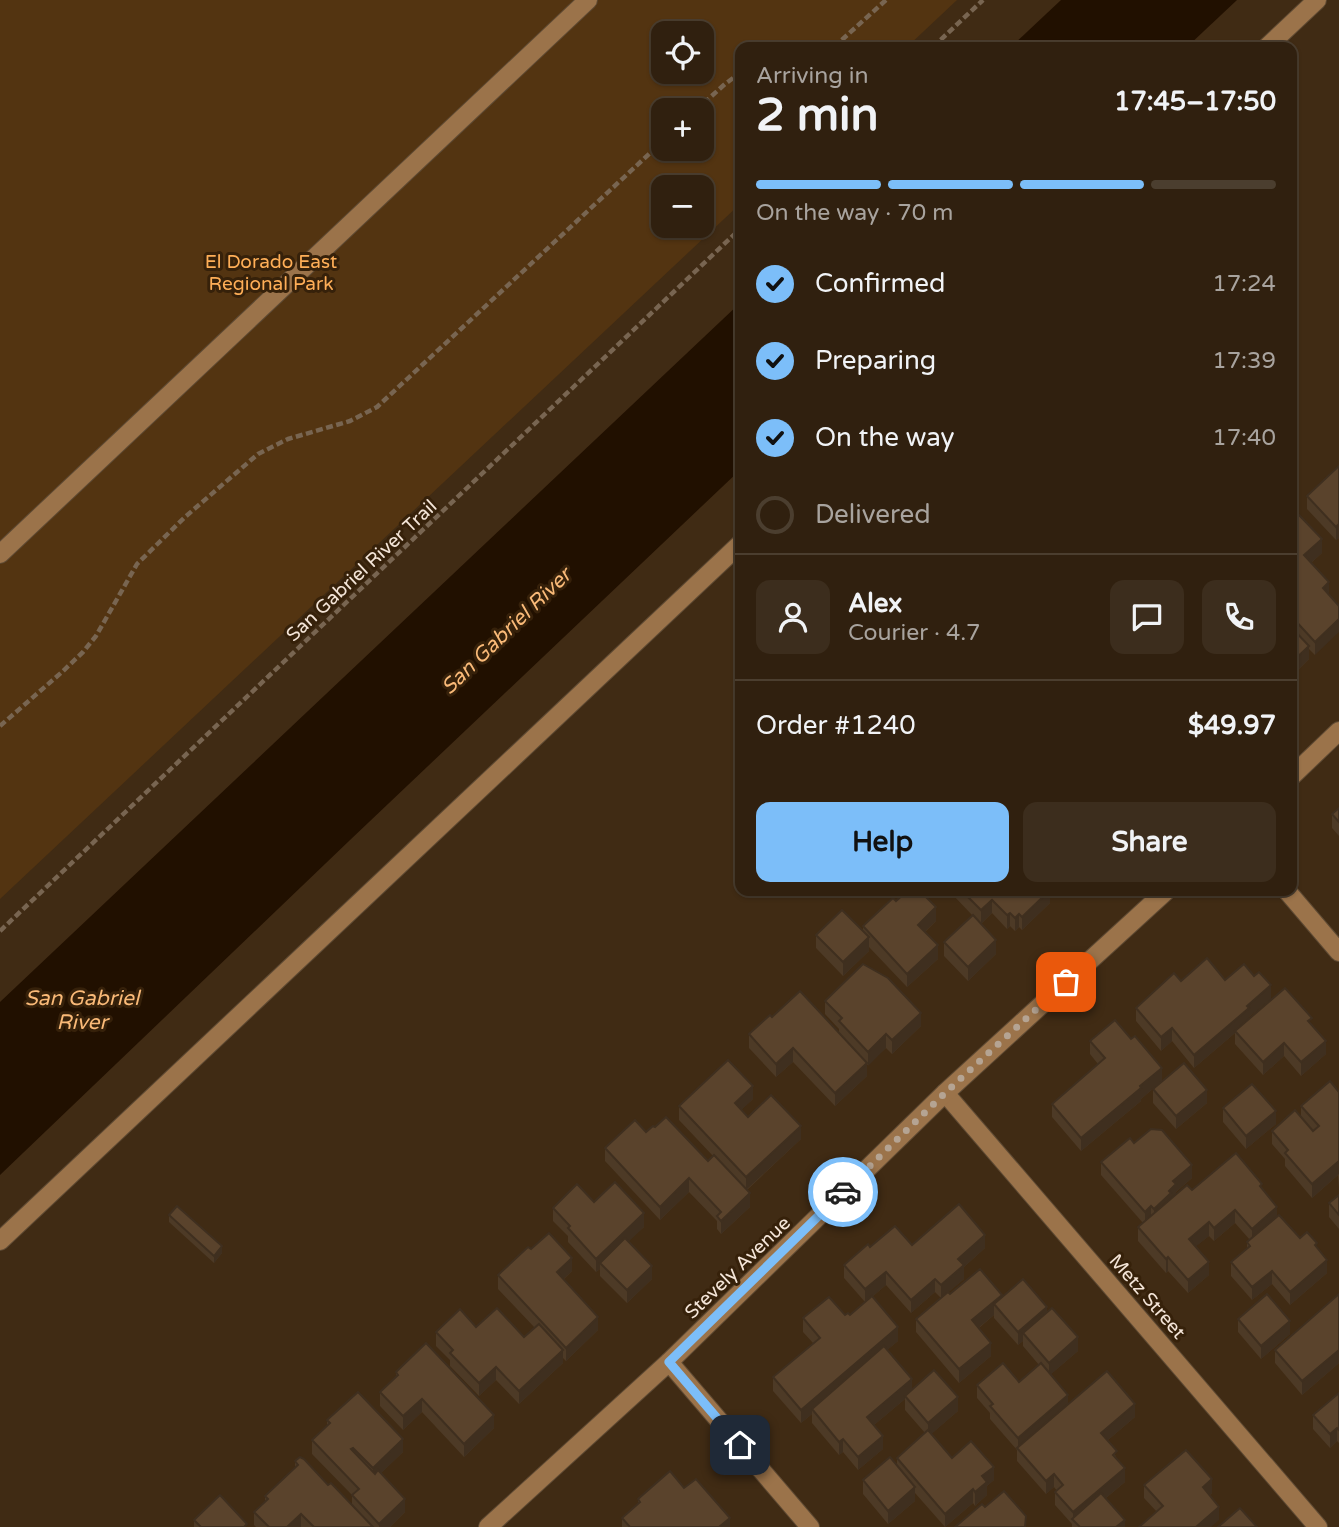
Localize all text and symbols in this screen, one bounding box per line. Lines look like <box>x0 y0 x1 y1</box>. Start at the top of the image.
map controls <box>651 21 714 238</box>
button: locate <box>651 21 714 84</box>
text: Arriving in <box>756 62 869 90</box>
text: 17:45–17:50 <box>1114 86 1276 117</box>
text: 2 min <box>756 88 879 143</box>
button: + <box>651 98 714 161</box>
button: − <box>651 175 714 238</box>
text: On the way · 70 m <box>756 199 953 227</box>
park label: El Dorado East Regional Park <box>205 251 337 295</box>
icon: check <box>756 265 794 303</box>
text: Confirmed <box>815 268 945 299</box>
text: 17:24 <box>1212 270 1276 298</box>
icon: check <box>756 342 794 380</box>
text: Preparing <box>815 345 936 376</box>
text: 17:39 <box>1212 347 1276 375</box>
icon: check <box>756 419 794 457</box>
text: On the way <box>815 422 955 453</box>
text: 17:40 <box>1212 424 1276 452</box>
street label: San Gabriel River Trail <box>282 495 441 646</box>
text: Delivered <box>815 499 931 530</box>
water label: San Gabriel River <box>436 561 579 700</box>
button: person <box>756 580 830 654</box>
button: chat <box>1110 580 1184 654</box>
button: phone <box>1202 580 1276 654</box>
text: Alex <box>848 588 902 619</box>
text: Courier · 4.7 <box>848 619 981 647</box>
text: Order #1240 <box>756 710 916 741</box>
text: $49.97 <box>1188 710 1276 741</box>
button: Help <box>756 802 1009 882</box>
button: Share <box>1023 802 1276 882</box>
pin <box>1036 952 1096 1012</box>
icon: bag <box>1047 963 1085 1001</box>
water label: San Gabriel River <box>25 986 142 1035</box>
courier <box>808 1157 878 1227</box>
icon: car <box>824 1173 862 1211</box>
street label: Stevely Avenue <box>681 1212 795 1323</box>
street label: Metz Street <box>1105 1250 1190 1343</box>
pin <box>710 1415 770 1475</box>
icon: home <box>721 1426 759 1464</box>

